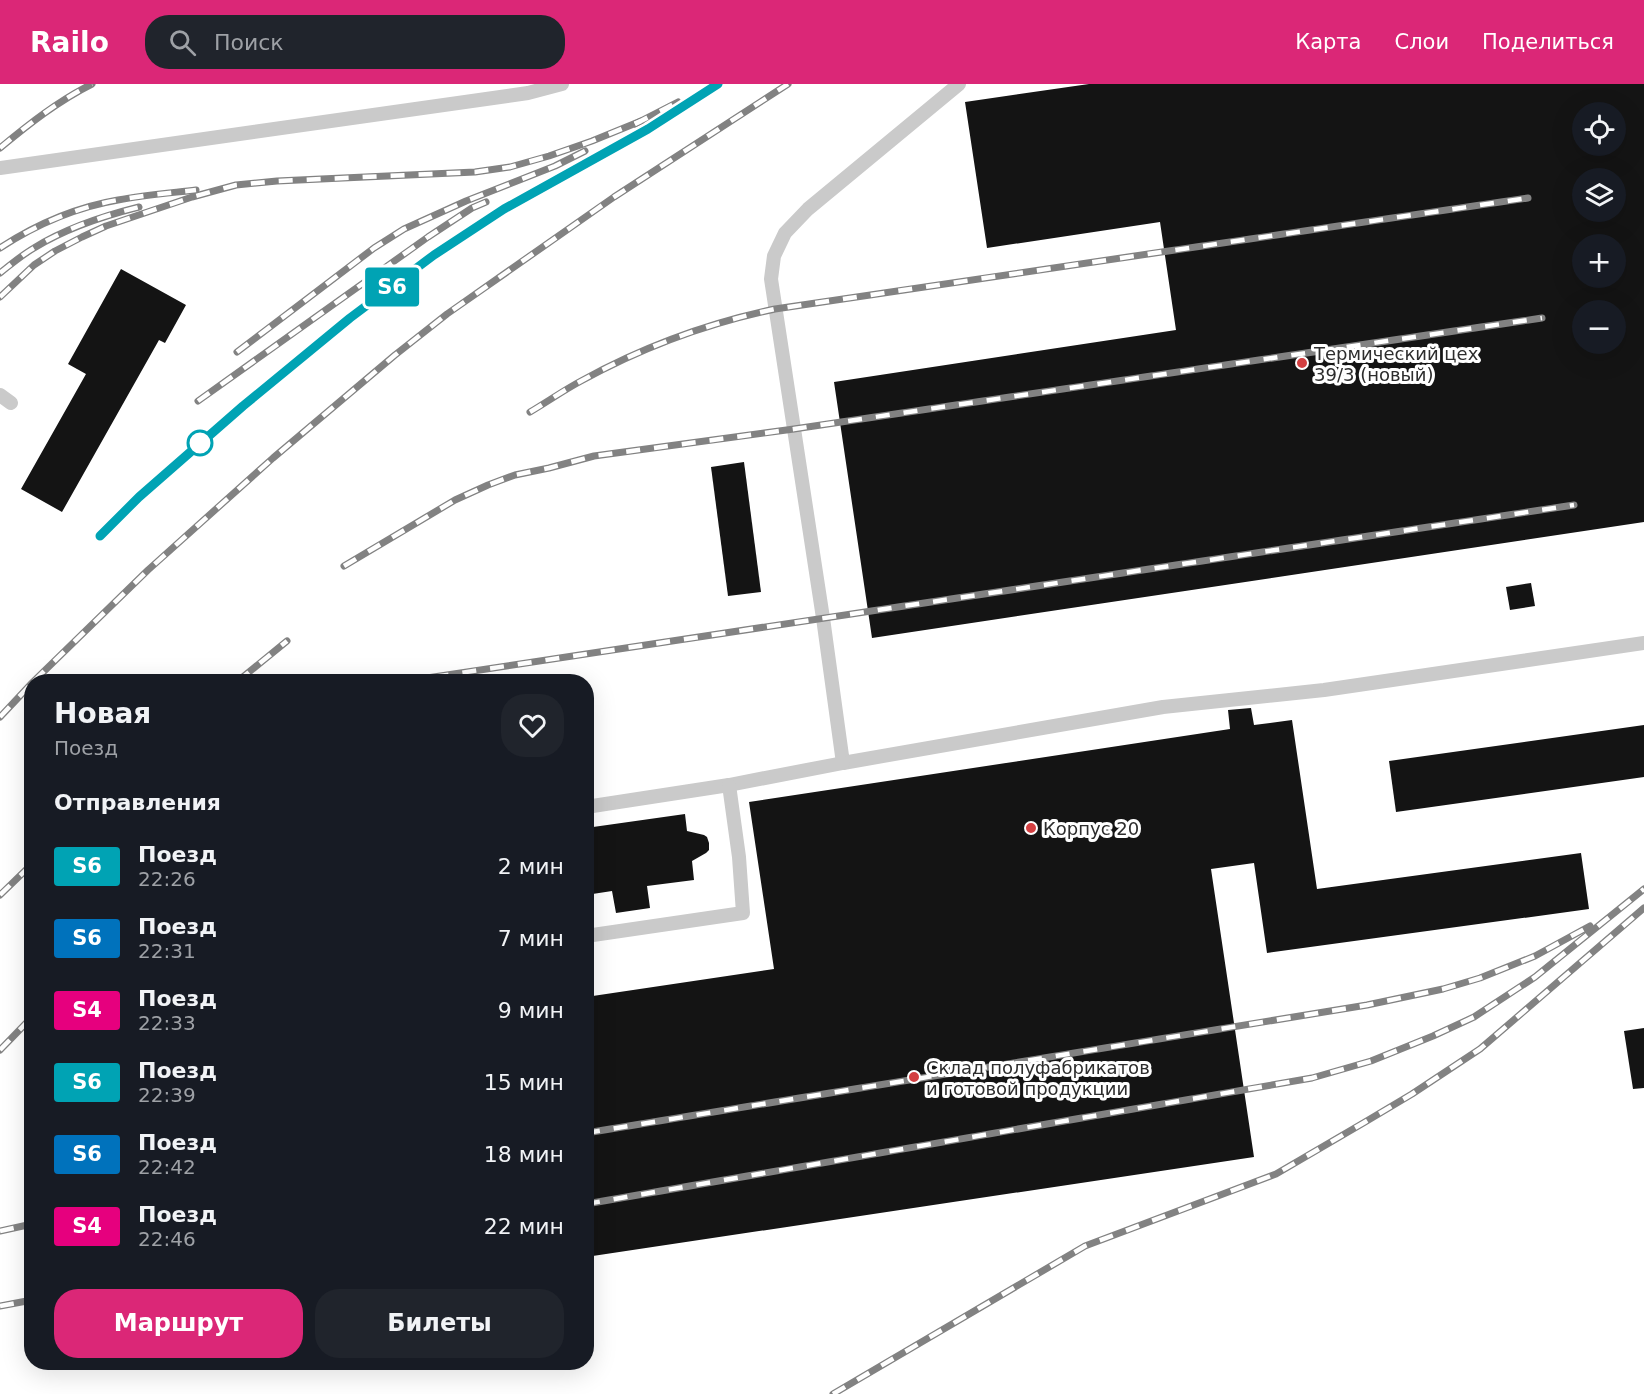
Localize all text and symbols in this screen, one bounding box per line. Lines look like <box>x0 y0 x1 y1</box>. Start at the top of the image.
search box <box>145 15 565 69</box>
text: Railo <box>30 26 109 59</box>
icon: search <box>166 26 199 59</box>
text: Поиск <box>214 30 284 55</box>
text: Карта <box>1295 30 1361 54</box>
text: Слои <box>1394 30 1449 54</box>
text: Поделиться <box>1482 30 1614 54</box>
map controls <box>1572 102 1626 354</box>
button: locate <box>1572 102 1626 156</box>
button: layers <box>1572 168 1626 222</box>
button: + <box>1572 234 1626 288</box>
line badge: S6 <box>365 268 419 306</box>
text: S6 <box>377 275 407 299</box>
button: − <box>1572 300 1626 354</box>
place label: Термический цех 39/3 (новый) <box>1313 343 1479 385</box>
marker: Термический цех 39/3 (новый) <box>1295 356 1309 370</box>
unlabelled marker <box>187 430 213 456</box>
button: heart <box>501 694 564 757</box>
text: Новая <box>54 697 151 730</box>
text: Поезд <box>54 736 118 760</box>
text: Отправления <box>54 790 221 815</box>
place label: Корпус 20 <box>1043 818 1139 839</box>
marker: Корпус 20 <box>1024 821 1038 835</box>
text: Поезд <box>138 842 217 867</box>
text: S6 <box>72 854 102 878</box>
text: 2 мин <box>498 854 564 879</box>
text: 22:26 <box>138 867 196 891</box>
text: Поезд <box>138 914 217 939</box>
text: S6 <box>72 926 102 950</box>
text: 7 мин <box>498 926 564 951</box>
text: 22:31 <box>138 939 196 963</box>
text: Поезд <box>138 986 217 1011</box>
text: S4 <box>72 998 102 1022</box>
text: 9 мин <box>498 998 564 1023</box>
text: 22:33 <box>138 1011 196 1035</box>
place label: Склад полуфабрикатов и готовой продукции <box>926 1057 1150 1099</box>
text: Поезд <box>138 1058 217 1083</box>
text: S6 <box>72 1070 102 1094</box>
text: 15 мин <box>484 1070 564 1095</box>
marker: Склад полуфабрикатов и готовой продукции <box>907 1070 921 1084</box>
text: 22:39 <box>138 1083 196 1107</box>
text: Поезд <box>138 1130 217 1155</box>
text: S6 <box>72 1142 102 1166</box>
text: 18 мин <box>484 1142 564 1167</box>
text: 22:42 <box>138 1155 196 1179</box>
text: Поезд <box>138 1202 217 1227</box>
text: S4 <box>72 1214 102 1238</box>
text: 22 мин <box>484 1214 564 1239</box>
text: 22:46 <box>138 1227 196 1251</box>
button: Маршрут <box>54 1289 303 1358</box>
button: Билеты <box>315 1289 564 1358</box>

